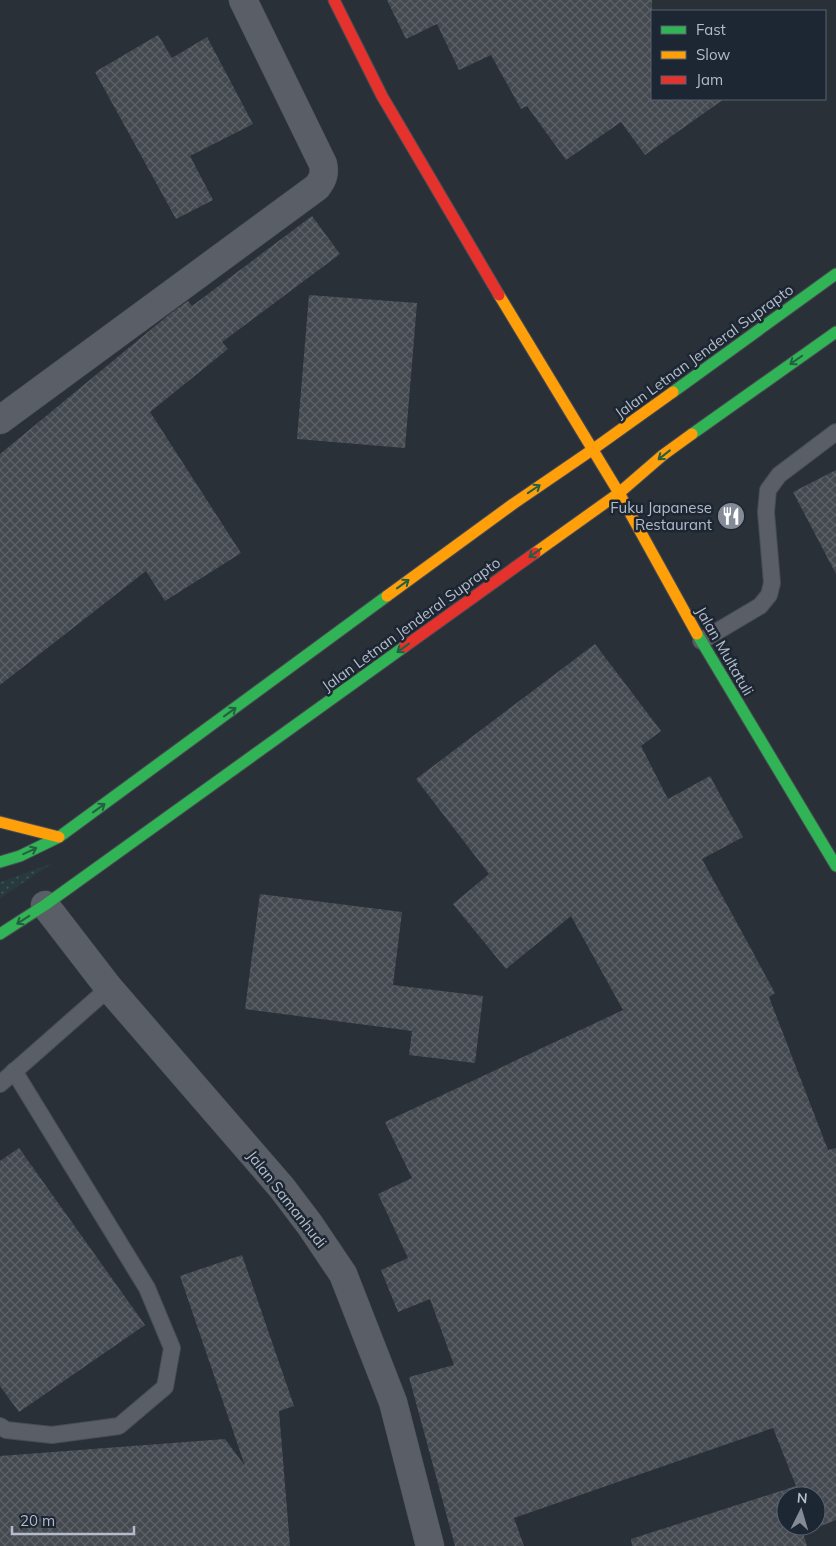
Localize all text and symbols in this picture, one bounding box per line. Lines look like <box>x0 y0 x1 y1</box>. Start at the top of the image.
legend <box>651 10 826 100</box>
text: Fast <box>696 20 726 39</box>
text: Slow <box>696 45 730 64</box>
text: Jam <box>696 70 723 89</box>
street label: Jalan Letnan Jenderal Suprapto <box>611 280 797 422</box>
one-way arrow <box>790 355 803 366</box>
one-way arrow <box>658 449 671 460</box>
one-way arrow <box>527 484 541 494</box>
place label: Fuku Japanese Restaurant <box>610 498 712 534</box>
restaurant icon: Fuku Japanese Restaurant <box>716 501 746 531</box>
one-way arrow <box>528 548 542 558</box>
street label: Jalan Letnan Jenderal Suprapto <box>318 553 504 695</box>
one-way arrow <box>396 579 409 590</box>
street label: Jalan Multatuli <box>692 603 758 699</box>
one-way arrow <box>396 643 410 653</box>
one-way arrow <box>223 707 237 717</box>
one-way arrow <box>92 803 106 813</box>
one-way arrow <box>22 845 37 855</box>
one-way arrow <box>16 915 30 925</box>
street label: Jalan Samanhudi <box>243 1146 331 1252</box>
north arrow <box>776 1486 826 1536</box>
text: N <box>796 1489 808 1507</box>
scale bar <box>12 1504 135 1536</box>
text: 20 m <box>20 1511 55 1530</box>

